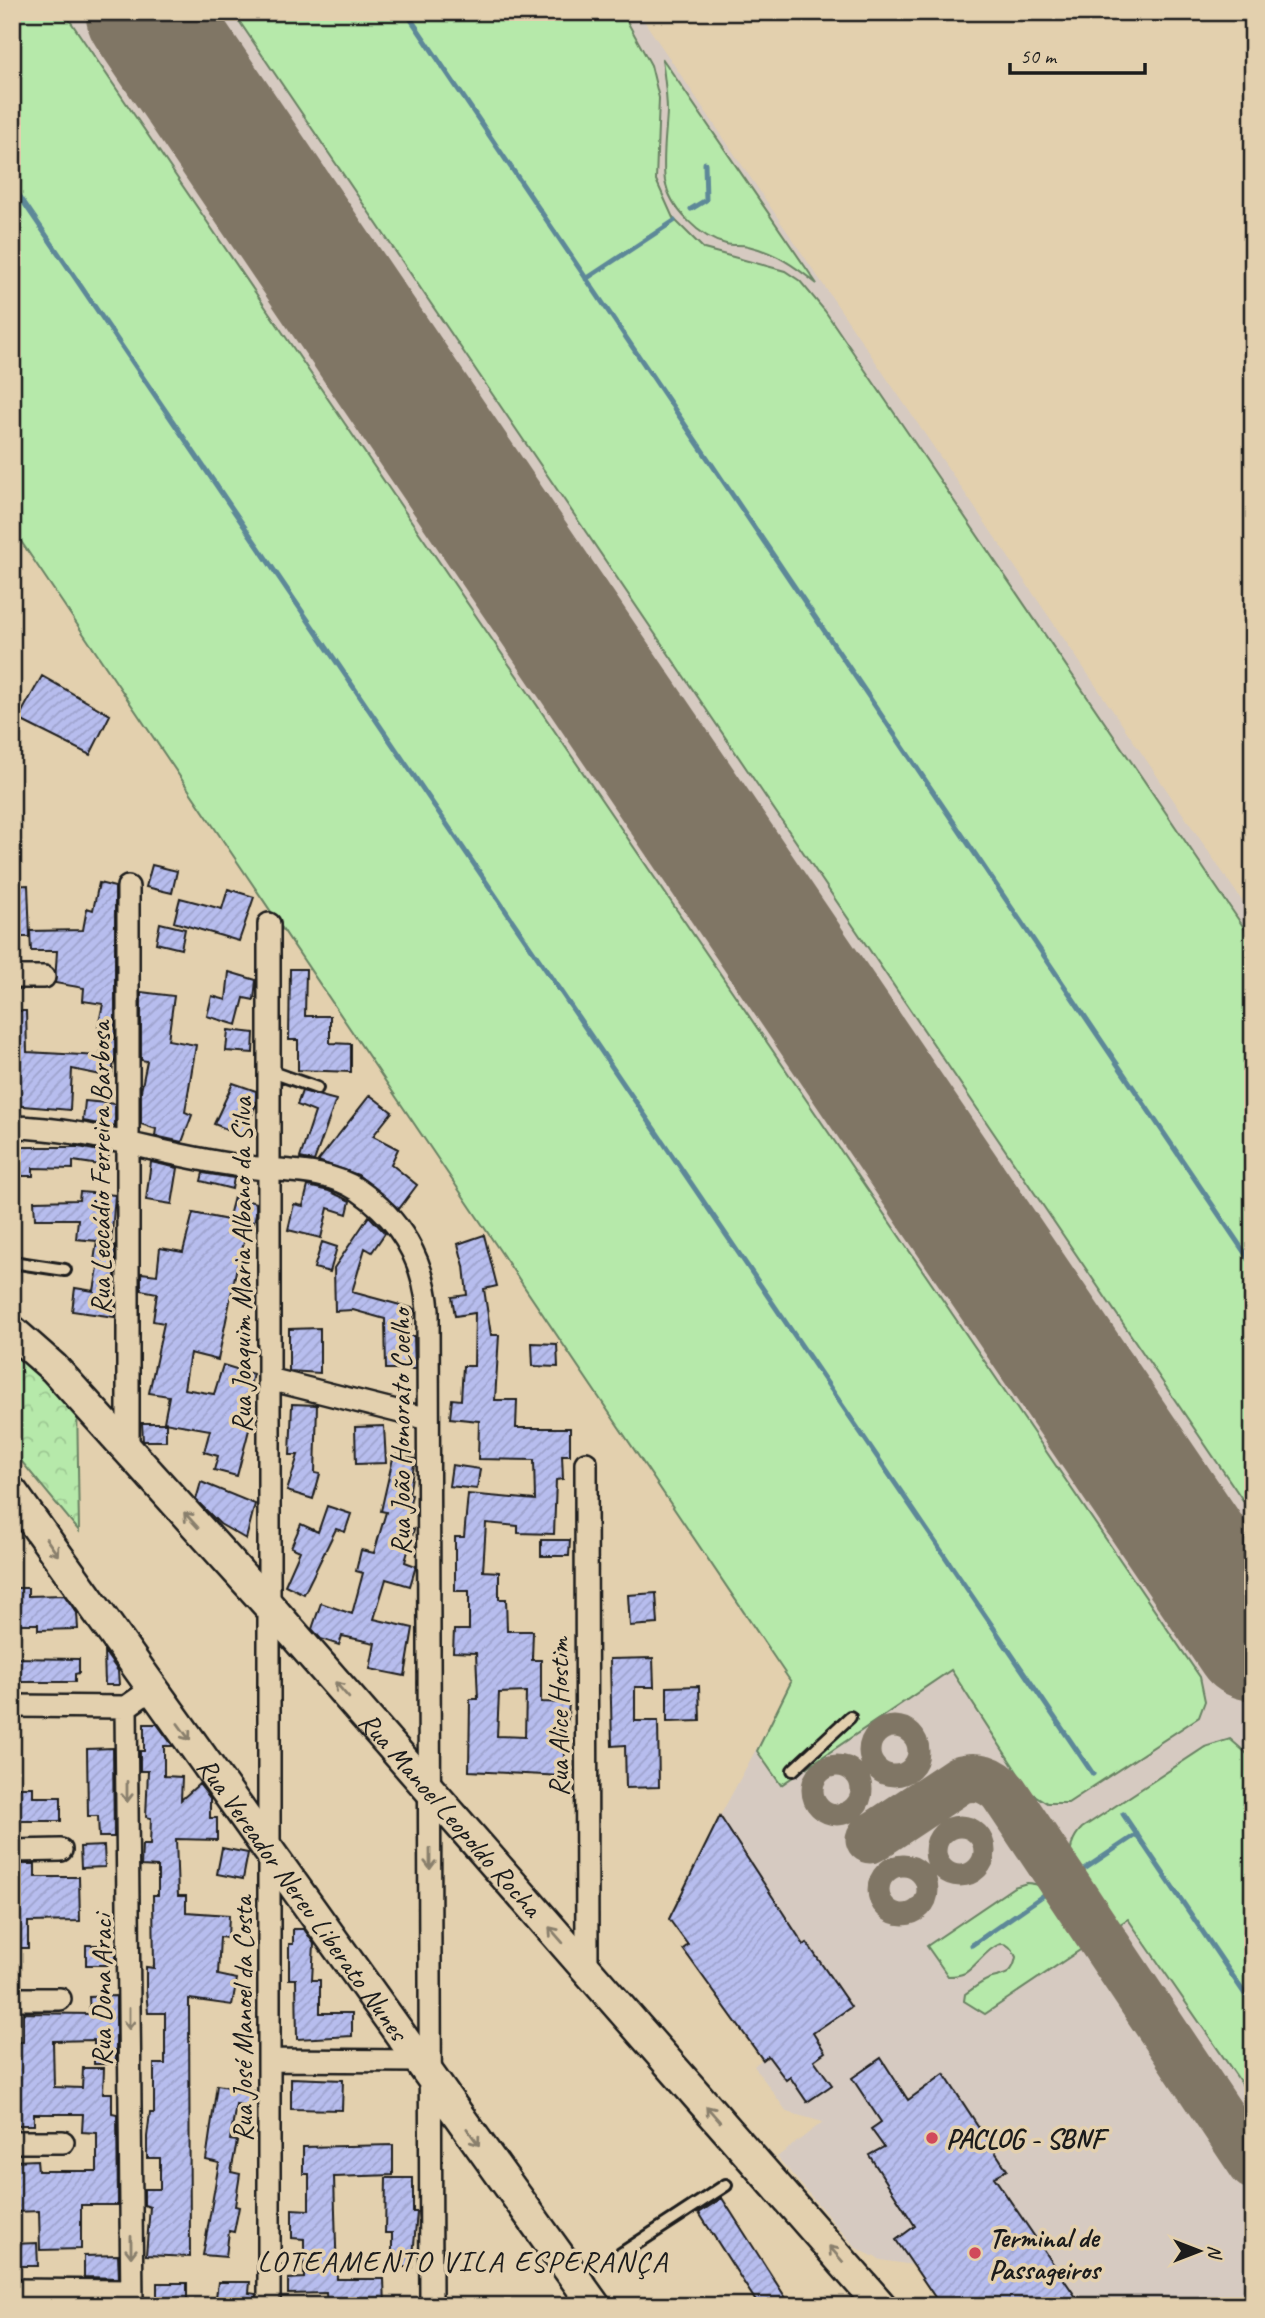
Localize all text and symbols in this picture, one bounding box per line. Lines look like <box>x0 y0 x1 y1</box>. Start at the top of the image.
scale bar <box>1010 32 1144 76</box>
text: 50 m <box>1020 43 1058 69</box>
street label: Rua Leocádio Ferreira Barbosa <box>83 1019 118 1315</box>
street label: Rua Joaquim Maria Albano da Silva <box>224 1095 259 1433</box>
street label: Rua João Honorato Coelho <box>383 1306 418 1555</box>
one-way arrow <box>183 1511 199 1529</box>
one-way arrow <box>45 1537 59 1556</box>
street label: Rua Alice Hostim <box>541 1636 576 1797</box>
one-way arrow <box>334 1681 350 1699</box>
street label: Rua Manoel Leopoldo Rocha <box>352 1705 551 1925</box>
one-way arrow <box>177 1722 191 1741</box>
street label: Rua Vereador Nereu Liberato Nunes <box>190 1750 417 2049</box>
one-way arrow <box>120 1780 134 1803</box>
one-way arrow <box>423 1847 437 1870</box>
street label: Rua José Manoel da Costa <box>225 1894 260 2142</box>
street label: Rua Dona Araci <box>84 1911 119 2066</box>
one-way arrow <box>548 1926 564 1944</box>
one-way arrow <box>122 2008 136 2031</box>
one-way arrow <box>706 2106 722 2124</box>
place label: PACLOG - SBNF <box>946 2121 1110 2156</box>
one-way arrow <box>466 2127 481 2146</box>
marker: PACLOG - SBNF <box>924 2130 940 2146</box>
north arrow <box>1164 2216 1234 2286</box>
place label: Terminal de Passageiros <box>989 2220 1103 2287</box>
one-way arrow <box>124 2235 138 2258</box>
district label: LOTEAMENTO VILA ESPERANÇA <box>257 2242 669 2280</box>
marker: Terminal de Passageiros <box>967 2245 983 2261</box>
text: N <box>1203 2245 1227 2260</box>
one-way arrow <box>828 2246 844 2264</box>

